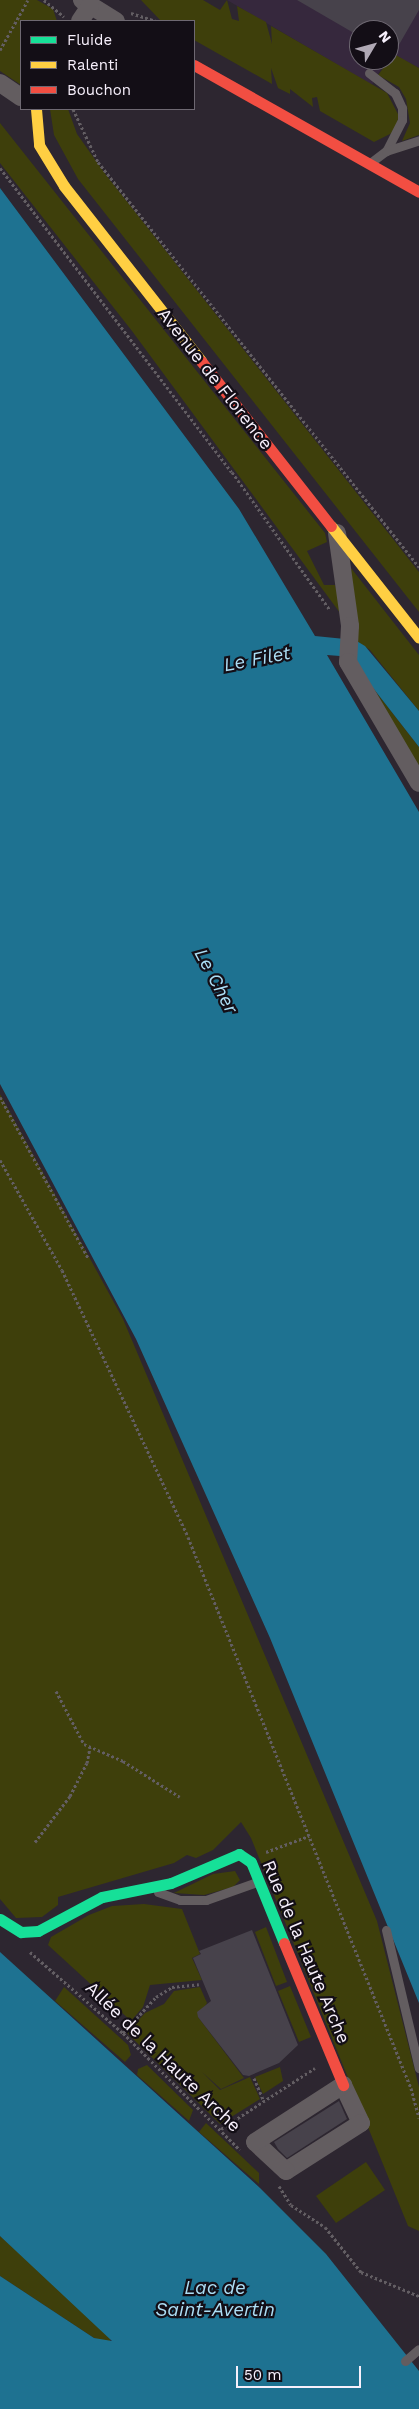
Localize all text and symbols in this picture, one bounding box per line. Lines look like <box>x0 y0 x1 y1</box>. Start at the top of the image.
legend <box>20 20 195 110</box>
north arrow <box>349 20 399 70</box>
text: N <box>376 28 395 46</box>
text: Fluide <box>67 31 112 49</box>
text: Ralenti <box>67 56 118 74</box>
text: Bouchon <box>67 81 131 99</box>
street label: Avenue de Florence <box>153 304 277 454</box>
water label: Le Filet <box>222 641 292 677</box>
water label: Le Cher <box>189 945 243 1017</box>
street label: Rue de la Haute Arche <box>257 1857 355 2047</box>
street label: Allée de la Haute Arche <box>81 1977 245 2137</box>
water label: Lac de Saint-Avertin <box>155 2277 275 2321</box>
scale bar <box>239 2356 364 2388</box>
text: 50 m <box>244 2366 281 2384</box>

